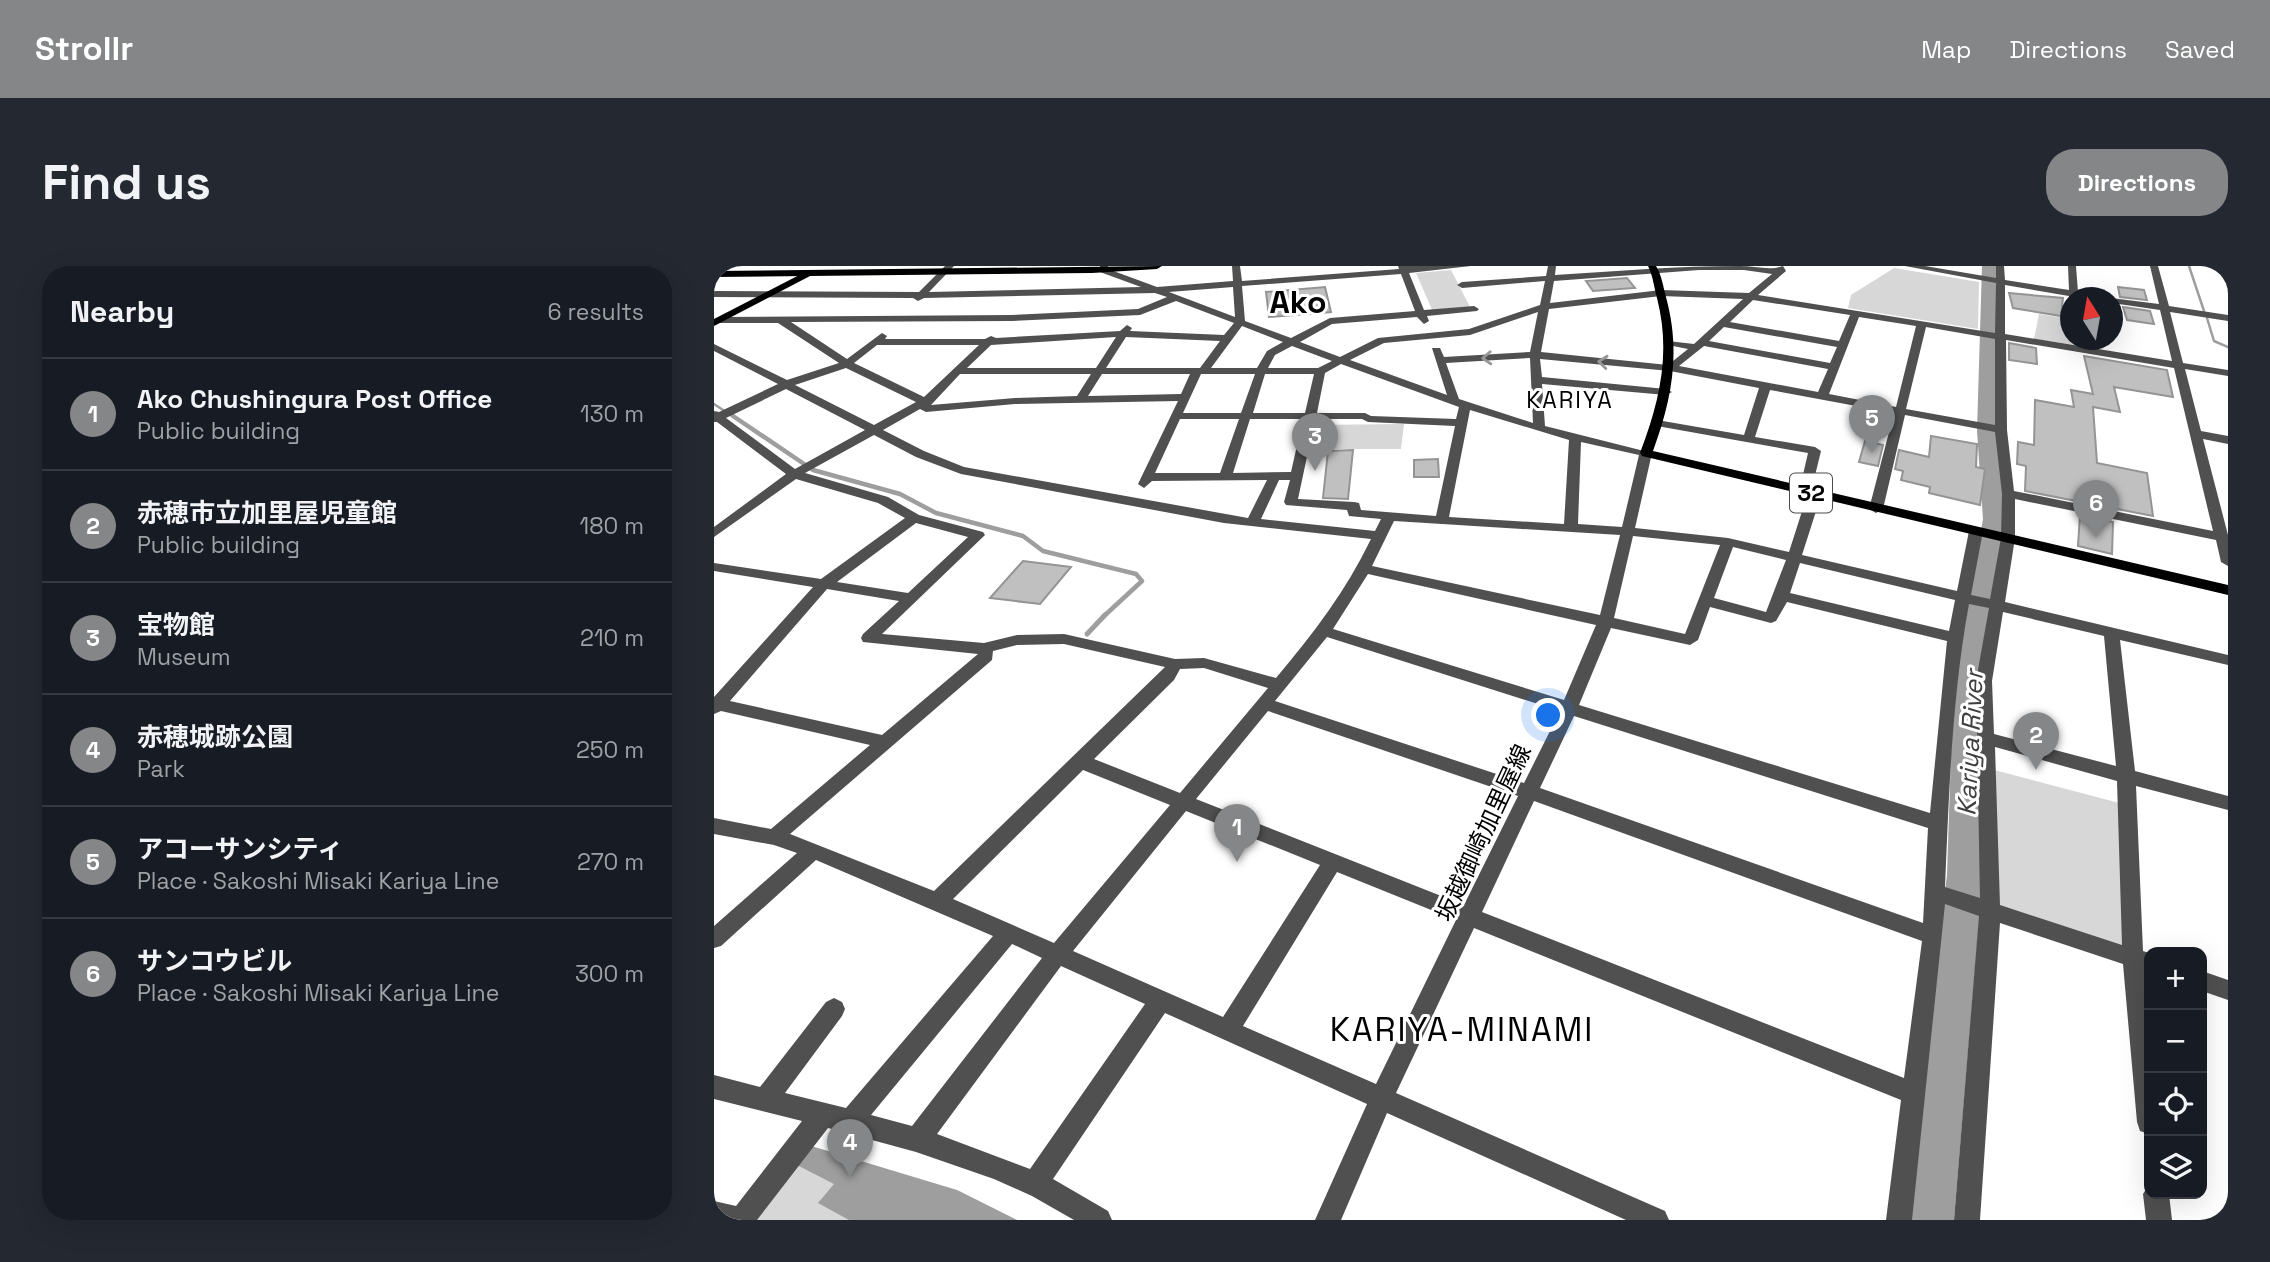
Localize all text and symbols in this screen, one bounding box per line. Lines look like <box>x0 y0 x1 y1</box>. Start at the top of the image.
text: Strollr <box>35 28 133 70</box>
text: Map <box>1921 34 1971 65</box>
text: Directions <box>2009 34 2127 65</box>
text: Saved <box>2165 34 2235 65</box>
button: Directions <box>2046 149 2228 216</box>
text: Find us <box>42 151 211 213</box>
district label: Ako <box>1270 282 1326 322</box>
north arrow <box>2060 287 2123 350</box>
text: Nearby <box>70 292 174 331</box>
text: 6 results <box>548 297 644 327</box>
one-way arrow <box>1482 350 1493 365</box>
one-way arrow <box>1597 354 1608 369</box>
text: Ako Chushingura Post Office <box>137 382 492 416</box>
district label: KARIYA <box>1526 385 1614 415</box>
pin: 5 <box>1849 395 1895 453</box>
text: 1 <box>88 399 98 429</box>
text: 130 m <box>580 399 644 429</box>
pin: 3 <box>1292 413 1338 471</box>
text: Public building <box>137 416 300 446</box>
road number: 32 <box>1790 474 1832 512</box>
pin: 6 <box>2073 480 2119 538</box>
text: 赤穂市立加里屋児童館 <box>137 496 397 530</box>
text: 2 <box>86 511 100 541</box>
text: 180 m <box>580 511 644 541</box>
text: Public building <box>137 530 300 560</box>
text: 宝物館 <box>137 608 215 642</box>
text: 3 <box>86 623 100 653</box>
text: 210 m <box>580 623 644 653</box>
text: Museum <box>137 642 231 672</box>
water label: Kariya River <box>1949 666 1991 817</box>
your location <box>1531 698 1565 732</box>
pin: 2 <box>2013 712 2059 770</box>
text: 赤穂城跡公園 <box>137 720 293 754</box>
text: 4 <box>86 735 100 765</box>
text: 250 m <box>576 735 644 765</box>
street label: 坂越御崎加里屋線 <box>1428 739 1538 927</box>
text: Park <box>137 754 185 784</box>
pin: 1 <box>1214 804 1260 862</box>
text: アコーサンシティ <box>137 832 343 866</box>
text: 5 <box>86 847 100 877</box>
text: 270 m <box>577 847 644 877</box>
text: Place · Sakoshi Misaki Kariya Line <box>137 866 499 896</box>
text: サンコウビル <box>137 944 292 978</box>
map controls <box>2144 947 2207 1199</box>
button: + <box>2144 947 2207 1010</box>
text: 6 <box>86 959 100 989</box>
text: 300 m <box>575 959 644 989</box>
text: Place · Sakoshi Misaki Kariya Line <box>137 978 499 1008</box>
district label: KARIYA-MINAMI <box>1330 1009 1594 1051</box>
button: − <box>2144 1010 2207 1073</box>
button: locate <box>2144 1073 2207 1136</box>
pin: 4 <box>827 1119 873 1177</box>
button: layers <box>2144 1136 2207 1199</box>

